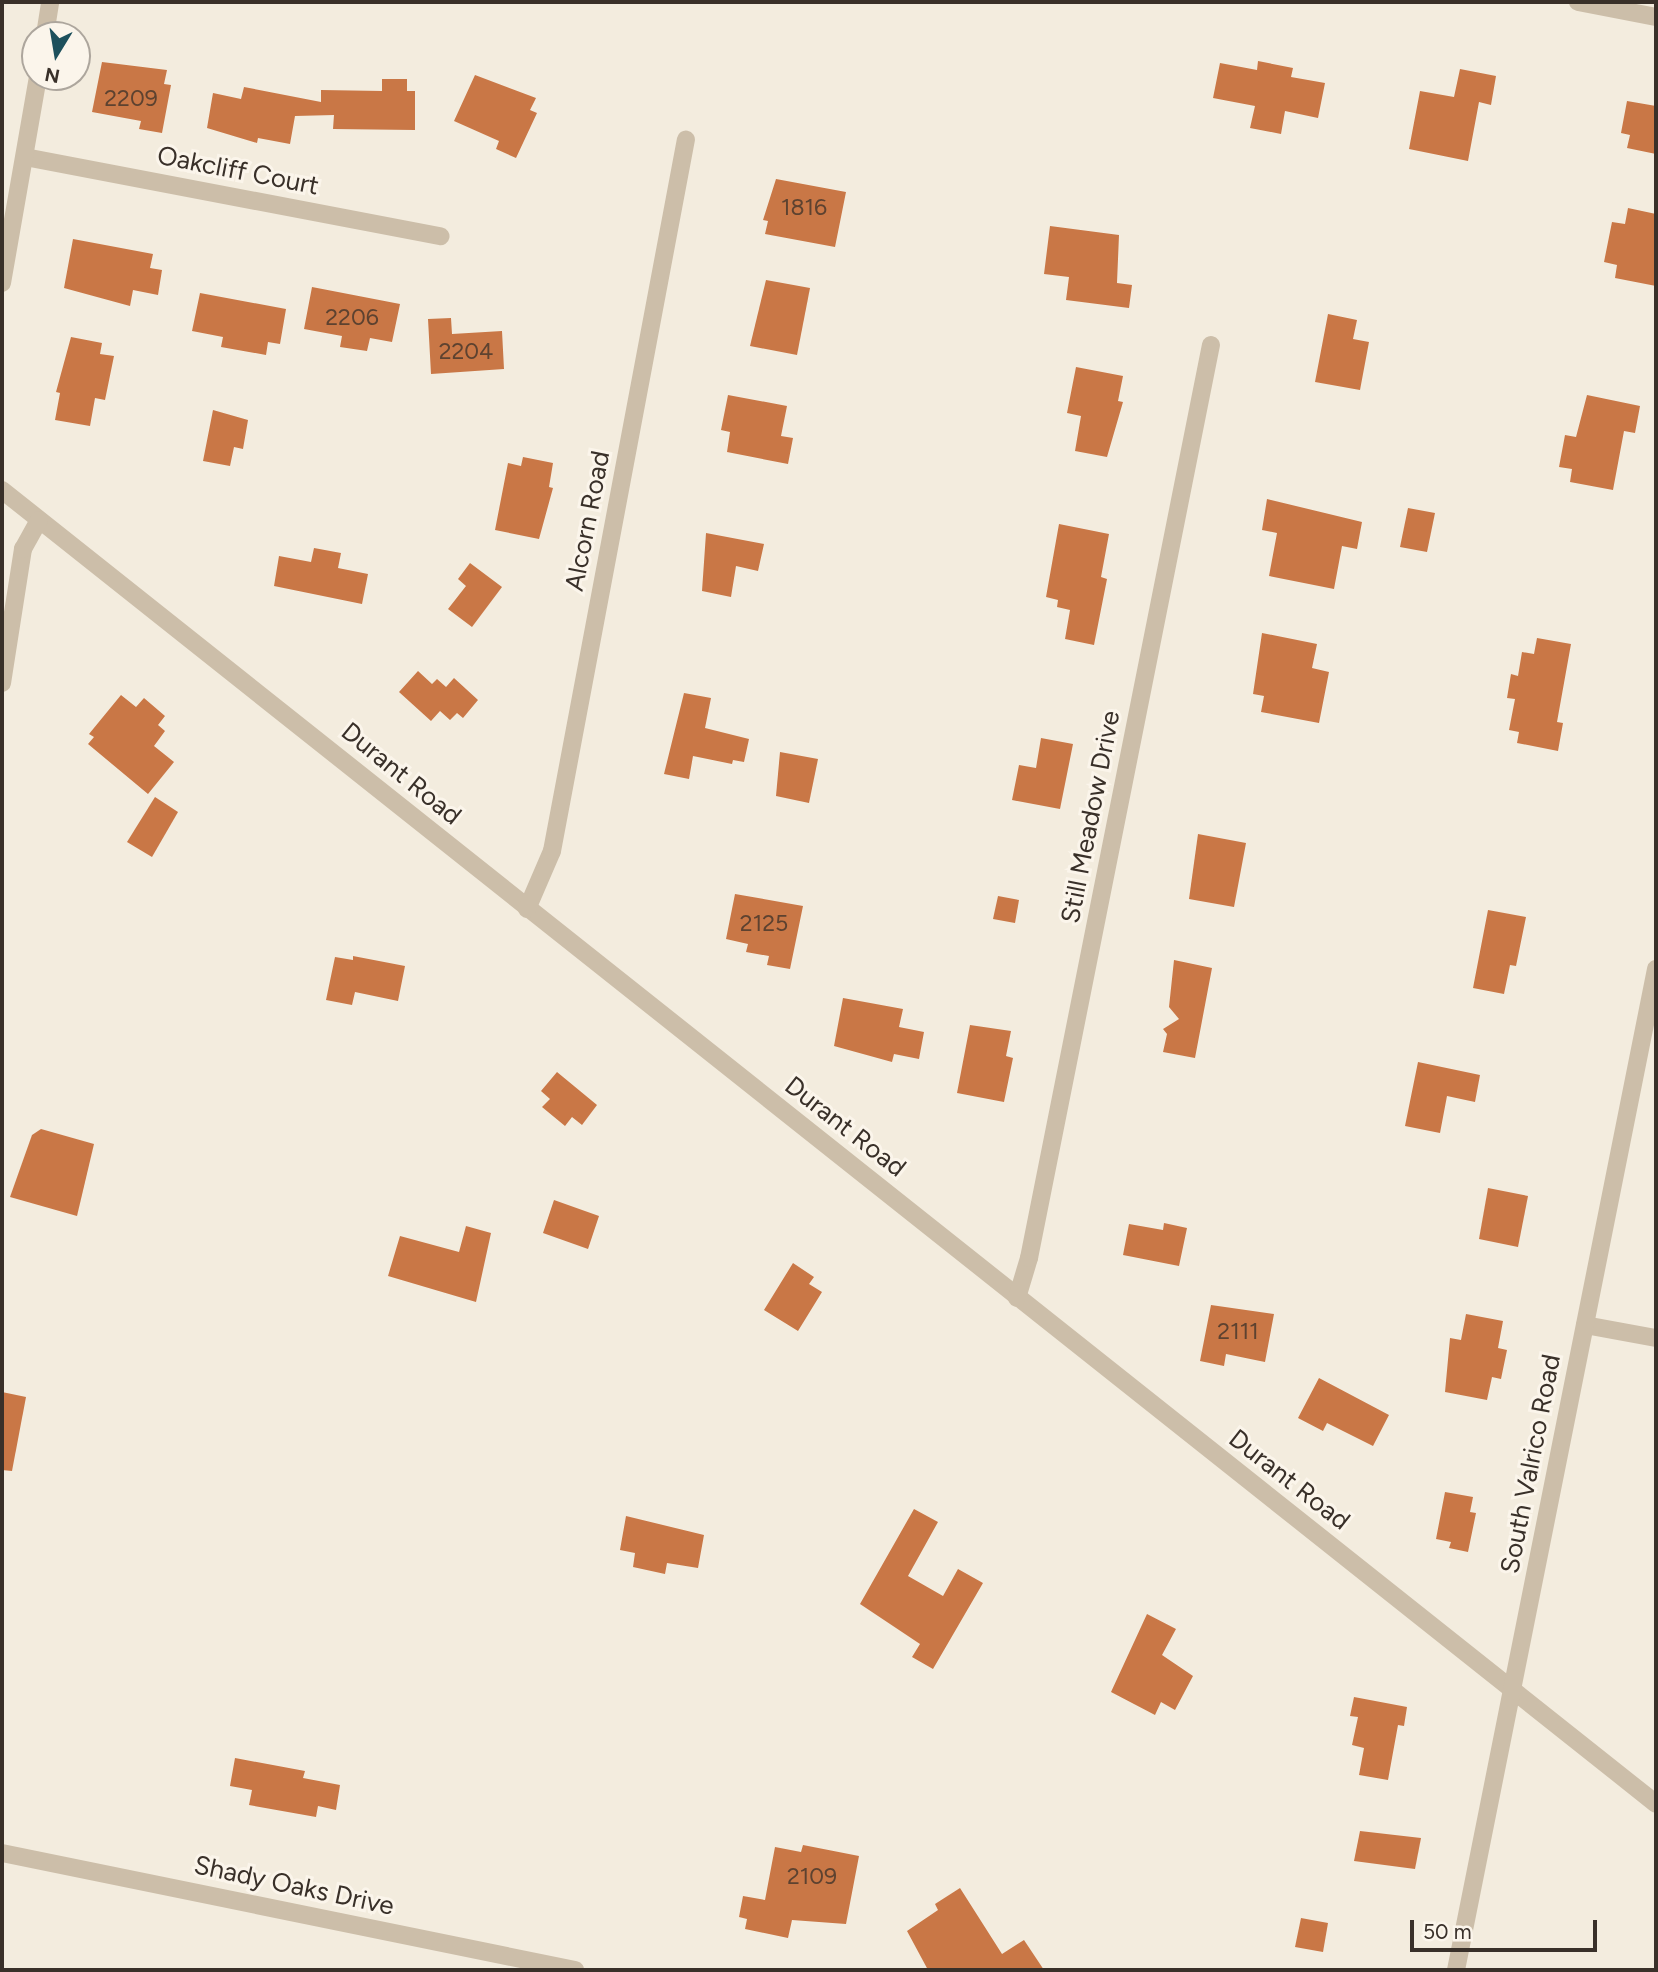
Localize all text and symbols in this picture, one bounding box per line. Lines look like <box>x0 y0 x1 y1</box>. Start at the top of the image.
north arrow <box>21 21 91 91</box>
text: N <box>43 62 62 88</box>
house number: 2209 <box>104 84 158 112</box>
street label: Oakcliff Court <box>154 140 322 202</box>
house number: 1816 <box>781 193 827 221</box>
house number: 2206 <box>325 303 379 331</box>
house number: 2204 <box>439 337 493 365</box>
street label: Alcorn Road <box>559 448 617 594</box>
street label: Still Meadow Drive <box>1055 708 1127 926</box>
street label: Durant Road <box>335 716 467 832</box>
house number: 2125 <box>740 909 788 937</box>
street label: Durant Road <box>778 1070 912 1184</box>
house number: 2111 <box>1217 1317 1259 1345</box>
street label: South Valrico Road <box>1494 1352 1568 1576</box>
street label: Durant Road <box>1222 1423 1356 1537</box>
street label: Shady Oaks Drive <box>191 1850 397 1922</box>
house number: 2109 <box>787 1862 837 1890</box>
scale bar <box>1413 1906 1600 1950</box>
text: 50 m <box>1423 1919 1472 1944</box>

